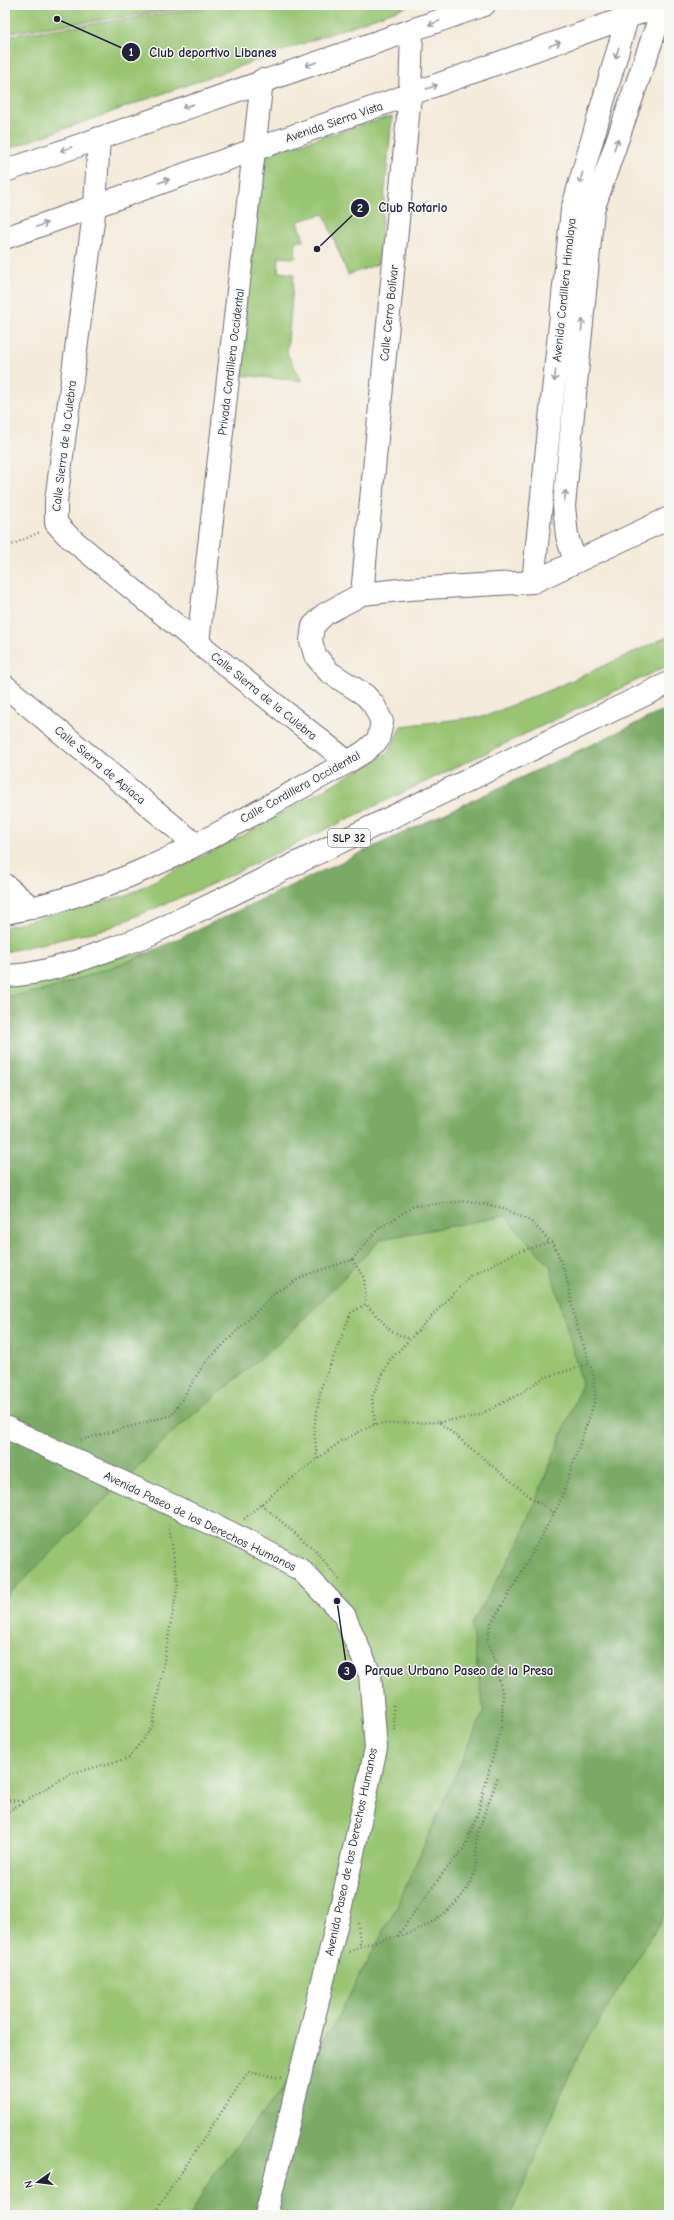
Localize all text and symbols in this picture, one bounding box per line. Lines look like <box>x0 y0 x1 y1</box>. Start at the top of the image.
one-way arrow <box>429 19 441 27</box>
one-way arrow <box>548 39 560 47</box>
callout: Club deportivo Libanes <box>121 40 284 65</box>
text: 1 <box>129 45 134 59</box>
text: Club deportivo Libanes <box>149 45 277 60</box>
one-way arrow <box>613 46 620 59</box>
one-way arrow <box>305 61 318 68</box>
one-way arrow <box>426 83 438 91</box>
street label: Avenida Sierra Vista <box>284 99 384 145</box>
one-way arrow <box>183 103 195 111</box>
one-way arrow <box>613 137 620 150</box>
one-way arrow <box>60 146 72 154</box>
one-way arrow <box>577 171 584 184</box>
one-way arrow <box>158 177 170 185</box>
callout: Club Rotario <box>350 195 455 220</box>
text: Club Rotario <box>379 200 448 215</box>
text: 2 <box>357 201 363 215</box>
street label: Avenida Cordillera Himalaya <box>549 217 579 363</box>
one-way arrow <box>35 221 48 228</box>
street label: Calle Cerro Bolívar <box>377 264 401 362</box>
street label: Privada Cordillera Occidental <box>215 288 247 436</box>
one-way arrow <box>578 319 586 332</box>
one-way arrow <box>551 369 558 382</box>
street label: Calle Sierra de la Culebra <box>49 380 79 512</box>
one-way arrow <box>561 490 569 503</box>
street label: Calle Sierra de la Culebra <box>208 649 320 743</box>
street label: Calle Sierra de Apiaca <box>52 723 148 807</box>
street label: Calle Cordillera Occidental <box>238 748 362 826</box>
road number: SLP 32 <box>328 829 370 847</box>
street label: Avenida Paseo de los Derechos Humanos <box>102 1468 298 1574</box>
callout: Parque Urbano Paseo de la Presa <box>337 1658 562 1683</box>
text: Parque Urbano Paseo de la Presa <box>365 1663 553 1678</box>
text: 3 <box>344 1664 350 1678</box>
street label: Avenida Paseo de los Derechos Humanos <box>322 1747 380 1957</box>
north arrow <box>18 2162 58 2202</box>
text: N <box>22 2179 36 2189</box>

